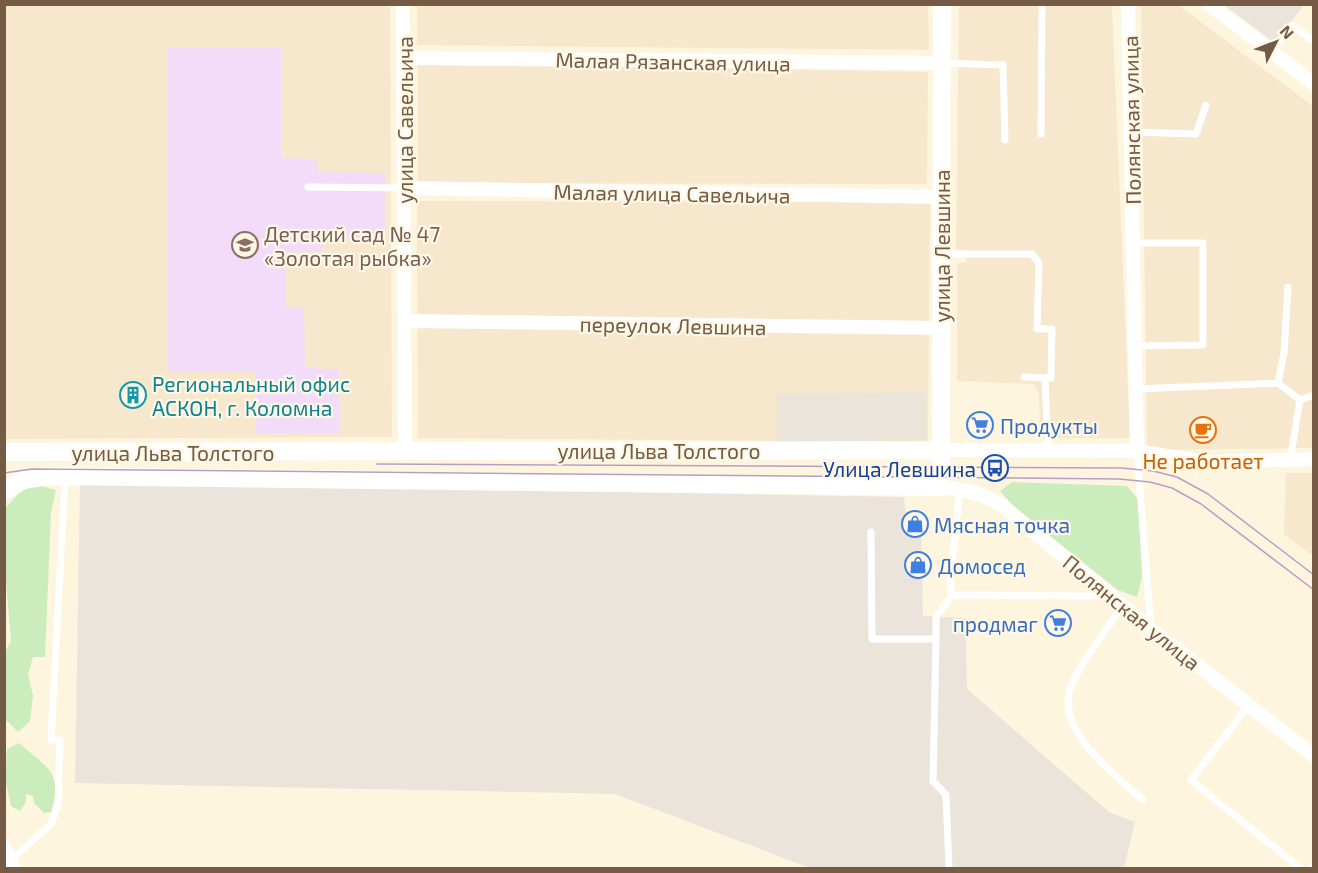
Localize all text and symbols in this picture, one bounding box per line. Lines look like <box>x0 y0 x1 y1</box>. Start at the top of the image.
north arrow <box>1246 12 1306 72</box>
text: N <box>1277 21 1298 42</box>
street label: Полянская улица <box>1117 35 1146 205</box>
street label: улица Савельича <box>392 36 418 204</box>
street label: Малая Рязанская улица <box>555 46 791 77</box>
street label: улица Левшина <box>929 169 955 323</box>
street label: Малая улица Савельича <box>553 178 791 209</box>
place label: Детский сад № 47 «Золотая рыбка» <box>264 221 440 270</box>
school or university icon: Детский сад № 47 «Золотая рыбка» <box>230 230 260 260</box>
street label: переулок Левшина <box>579 311 767 340</box>
place label: Региональный офис АСКОН, г. Коломна <box>152 371 350 420</box>
building icon: Региональный офис АСКОН, г. Коломна <box>118 380 148 410</box>
supermarket icon: Продукты <box>965 410 995 440</box>
place label: Продукты <box>1000 413 1098 439</box>
cafe icon: Не работает <box>1188 415 1218 445</box>
street label: улица Льва Толстого <box>557 438 761 464</box>
street label: улица Льва Толстого <box>71 440 275 466</box>
place label: Не работает <box>1143 448 1263 473</box>
bus stop icon: Улица Левшина <box>980 453 1010 483</box>
place label: Улица Левшина <box>823 456 976 481</box>
shop icon: Мясная точка <box>900 509 930 539</box>
place label: Мясная точка <box>934 512 1070 537</box>
street label: Полянская улица <box>1058 549 1206 676</box>
shop icon: Домосед <box>903 550 933 580</box>
place label: Домосед <box>938 553 1026 578</box>
supermarket icon: продмаг <box>1043 608 1073 638</box>
place label: продмаг <box>953 611 1038 636</box>

